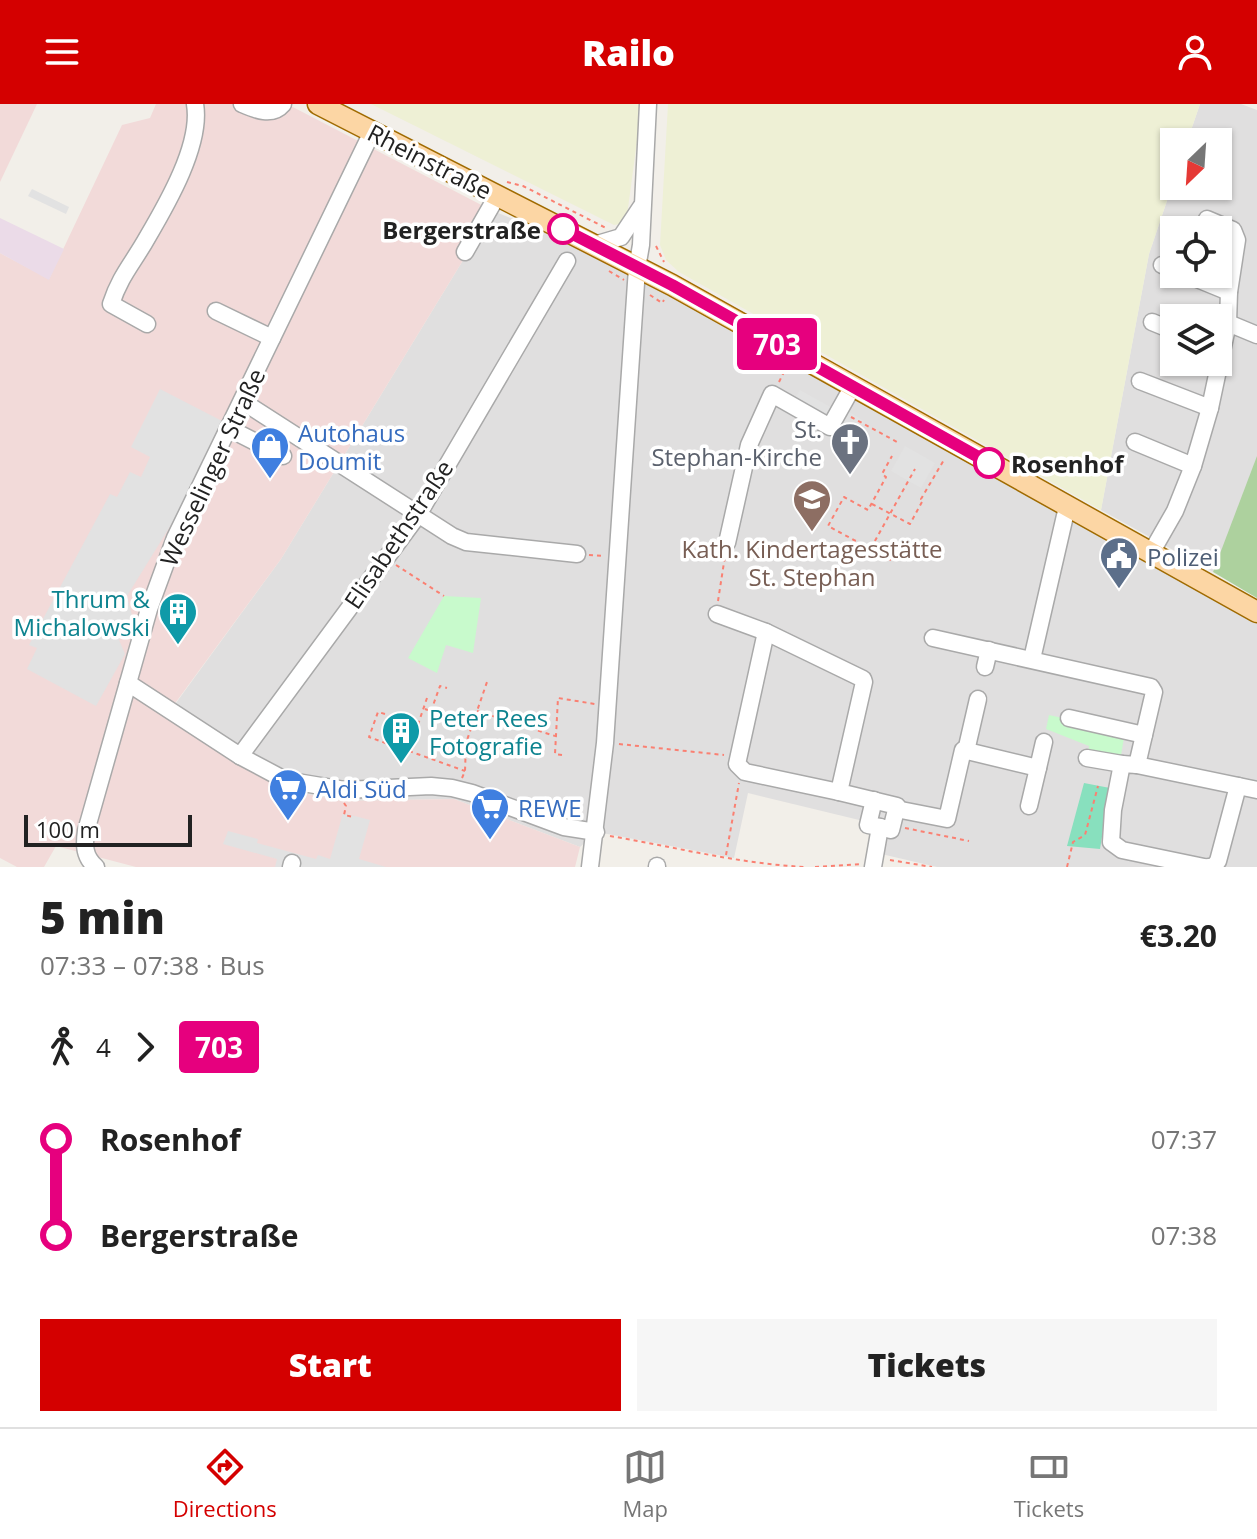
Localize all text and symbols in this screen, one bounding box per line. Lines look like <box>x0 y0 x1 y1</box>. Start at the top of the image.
text: Railo <box>582 28 675 77</box>
icon: menu <box>40 30 84 74</box>
icon: person <box>1173 30 1217 74</box>
street label: Rheinstraße <box>362 116 498 206</box>
north arrow <box>1160 128 1232 200</box>
map controls <box>1160 128 1232 376</box>
place label: Bergerstraße <box>382 213 541 246</box>
marker: Bergerstraße <box>548 214 578 244</box>
button: locate <box>1160 216 1232 288</box>
button: layers <box>1160 304 1232 376</box>
line badge: 703 <box>731 318 823 370</box>
text: 703 <box>753 325 801 363</box>
street label: Wesselinger Straße <box>152 363 272 571</box>
place label: St. Stephan-Kirche <box>651 412 822 473</box>
place label: Autohaus Doumit <box>298 416 405 477</box>
church icon: St. Stephan-Kirche <box>829 421 871 476</box>
shop icon: Autohaus Doumit <box>249 425 291 480</box>
place label: Rosenhof <box>1011 447 1125 480</box>
marker: Rosenhof <box>974 448 1004 478</box>
street label: Elisabethstraße <box>336 453 460 615</box>
school or university icon: Kath. Kindertagesstätte St. Stephan <box>791 478 833 533</box>
place label: Kath. Kindertagesstätte St. Stephan <box>681 532 943 593</box>
public building icon: Polizei <box>1098 535 1140 590</box>
place label: Polizei <box>1147 540 1219 573</box>
place label: Thrum & Michalowski <box>14 582 151 643</box>
building icon: Thrum & Michalowski <box>157 591 199 646</box>
place label: Peter Rees Fotografie <box>429 701 548 762</box>
building icon: Peter Rees Fotografie <box>380 710 422 765</box>
supermarket icon: Aldi Süd <box>267 767 309 822</box>
place label: Aldi Süd <box>316 772 407 805</box>
supermarket icon: REWE <box>469 786 511 841</box>
place label: REWE <box>518 791 582 824</box>
scale bar <box>24 811 192 847</box>
text: 100 m <box>36 814 100 844</box>
text: 5 min <box>40 887 165 947</box>
text: €3.20 <box>1140 915 1217 956</box>
text: 07:33 – 07:38 · Bus <box>40 947 265 983</box>
icon: walk <box>40 1025 84 1069</box>
icon: forward <box>123 1025 167 1069</box>
text: 703 <box>195 1028 243 1066</box>
text: 4 <box>96 1029 111 1065</box>
text: Rosenhof <box>100 1119 241 1160</box>
text: 07:37 <box>1151 1121 1217 1157</box>
text: Bergerstraße <box>100 1215 299 1256</box>
text: 07:38 <box>1151 1217 1217 1253</box>
button: Start <box>40 1319 621 1411</box>
button: Tickets <box>637 1319 1217 1411</box>
tab: Directions <box>173 1445 277 1523</box>
tab: Map <box>623 1445 668 1523</box>
tab: Tickets <box>1014 1445 1084 1523</box>

